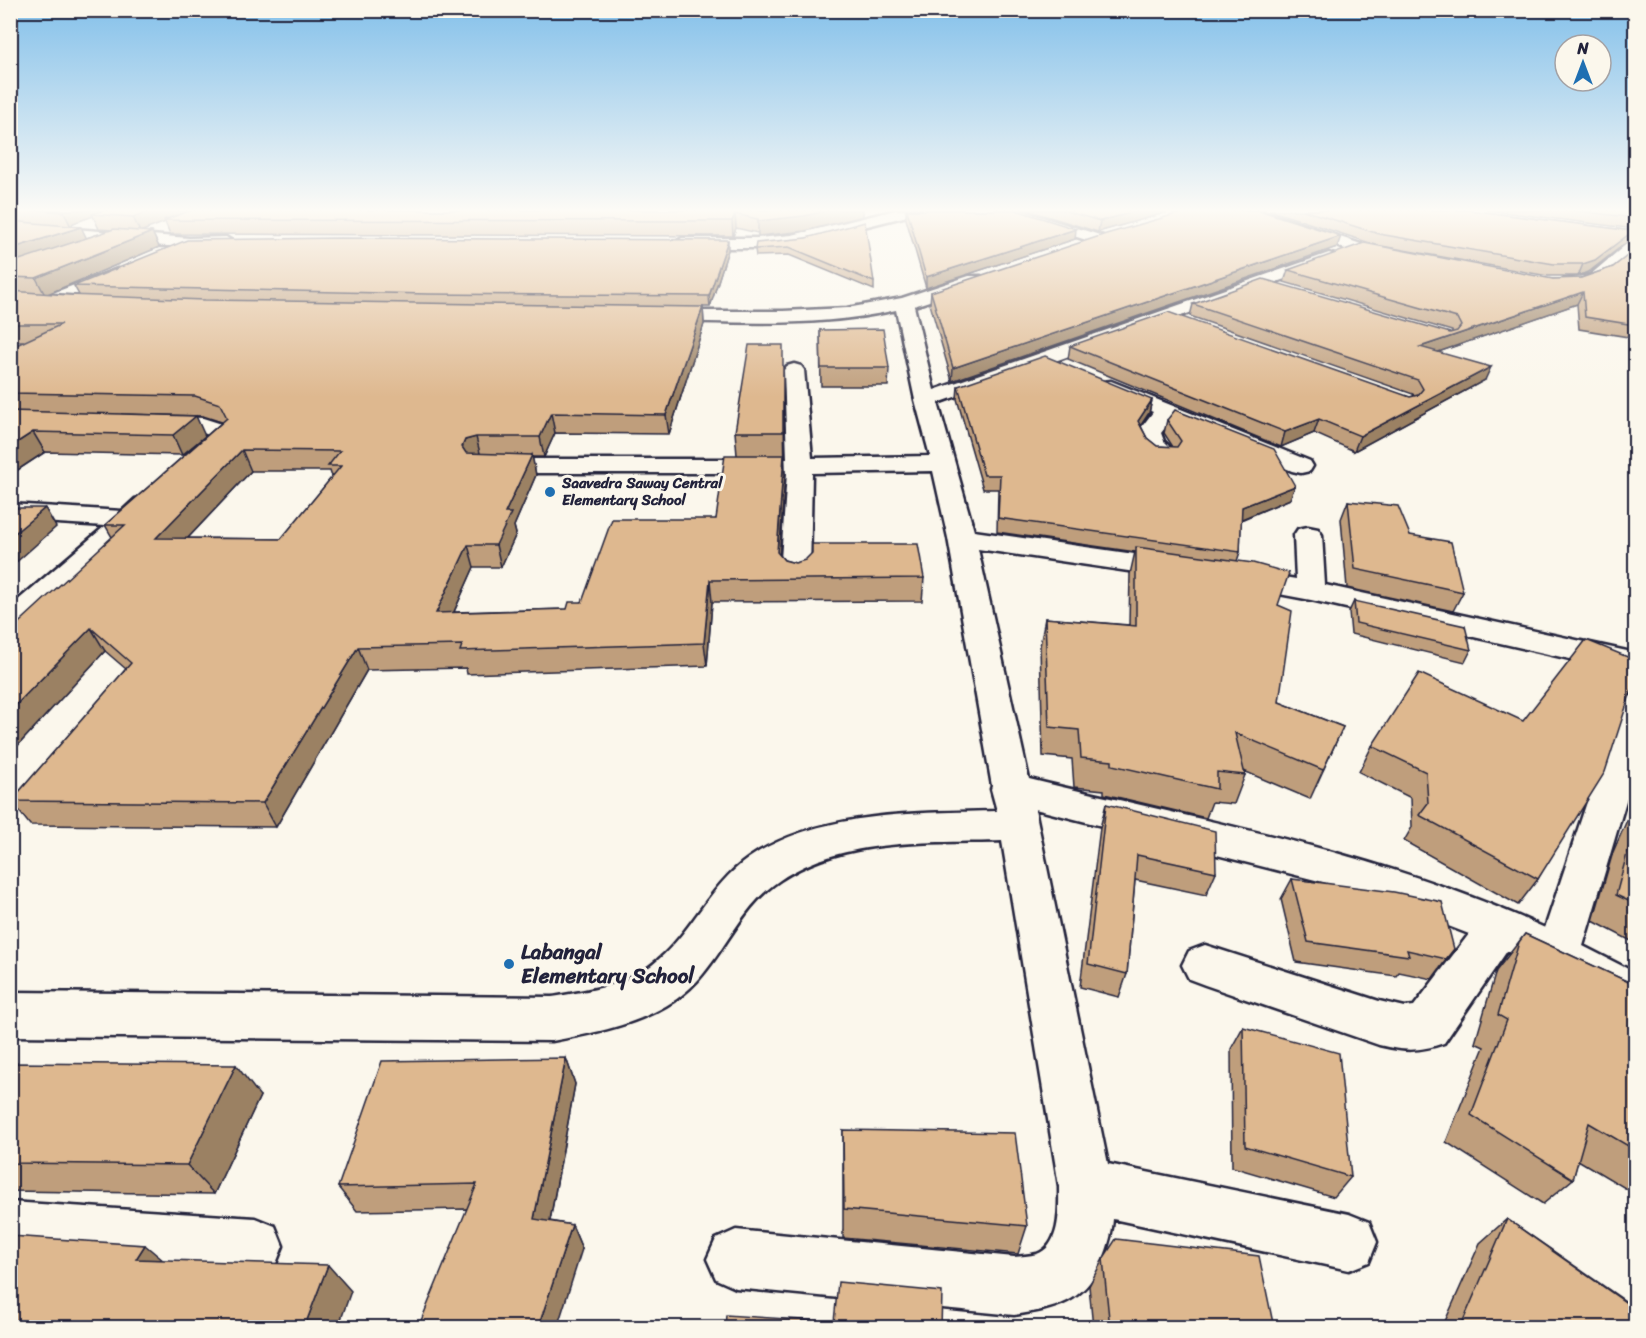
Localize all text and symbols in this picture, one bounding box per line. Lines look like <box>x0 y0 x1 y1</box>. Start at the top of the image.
north arrow <box>1553 33 1613 93</box>
text: N <box>1576 34 1589 63</box>
place label: Saavedra Saway Central Elementary School <box>561 470 723 513</box>
marker: Saavedra Saway Central Elementary School <box>543 485 557 499</box>
place label: Labangal Elementary School <box>521 933 695 995</box>
marker: Labangal Elementary School <box>502 957 516 971</box>

